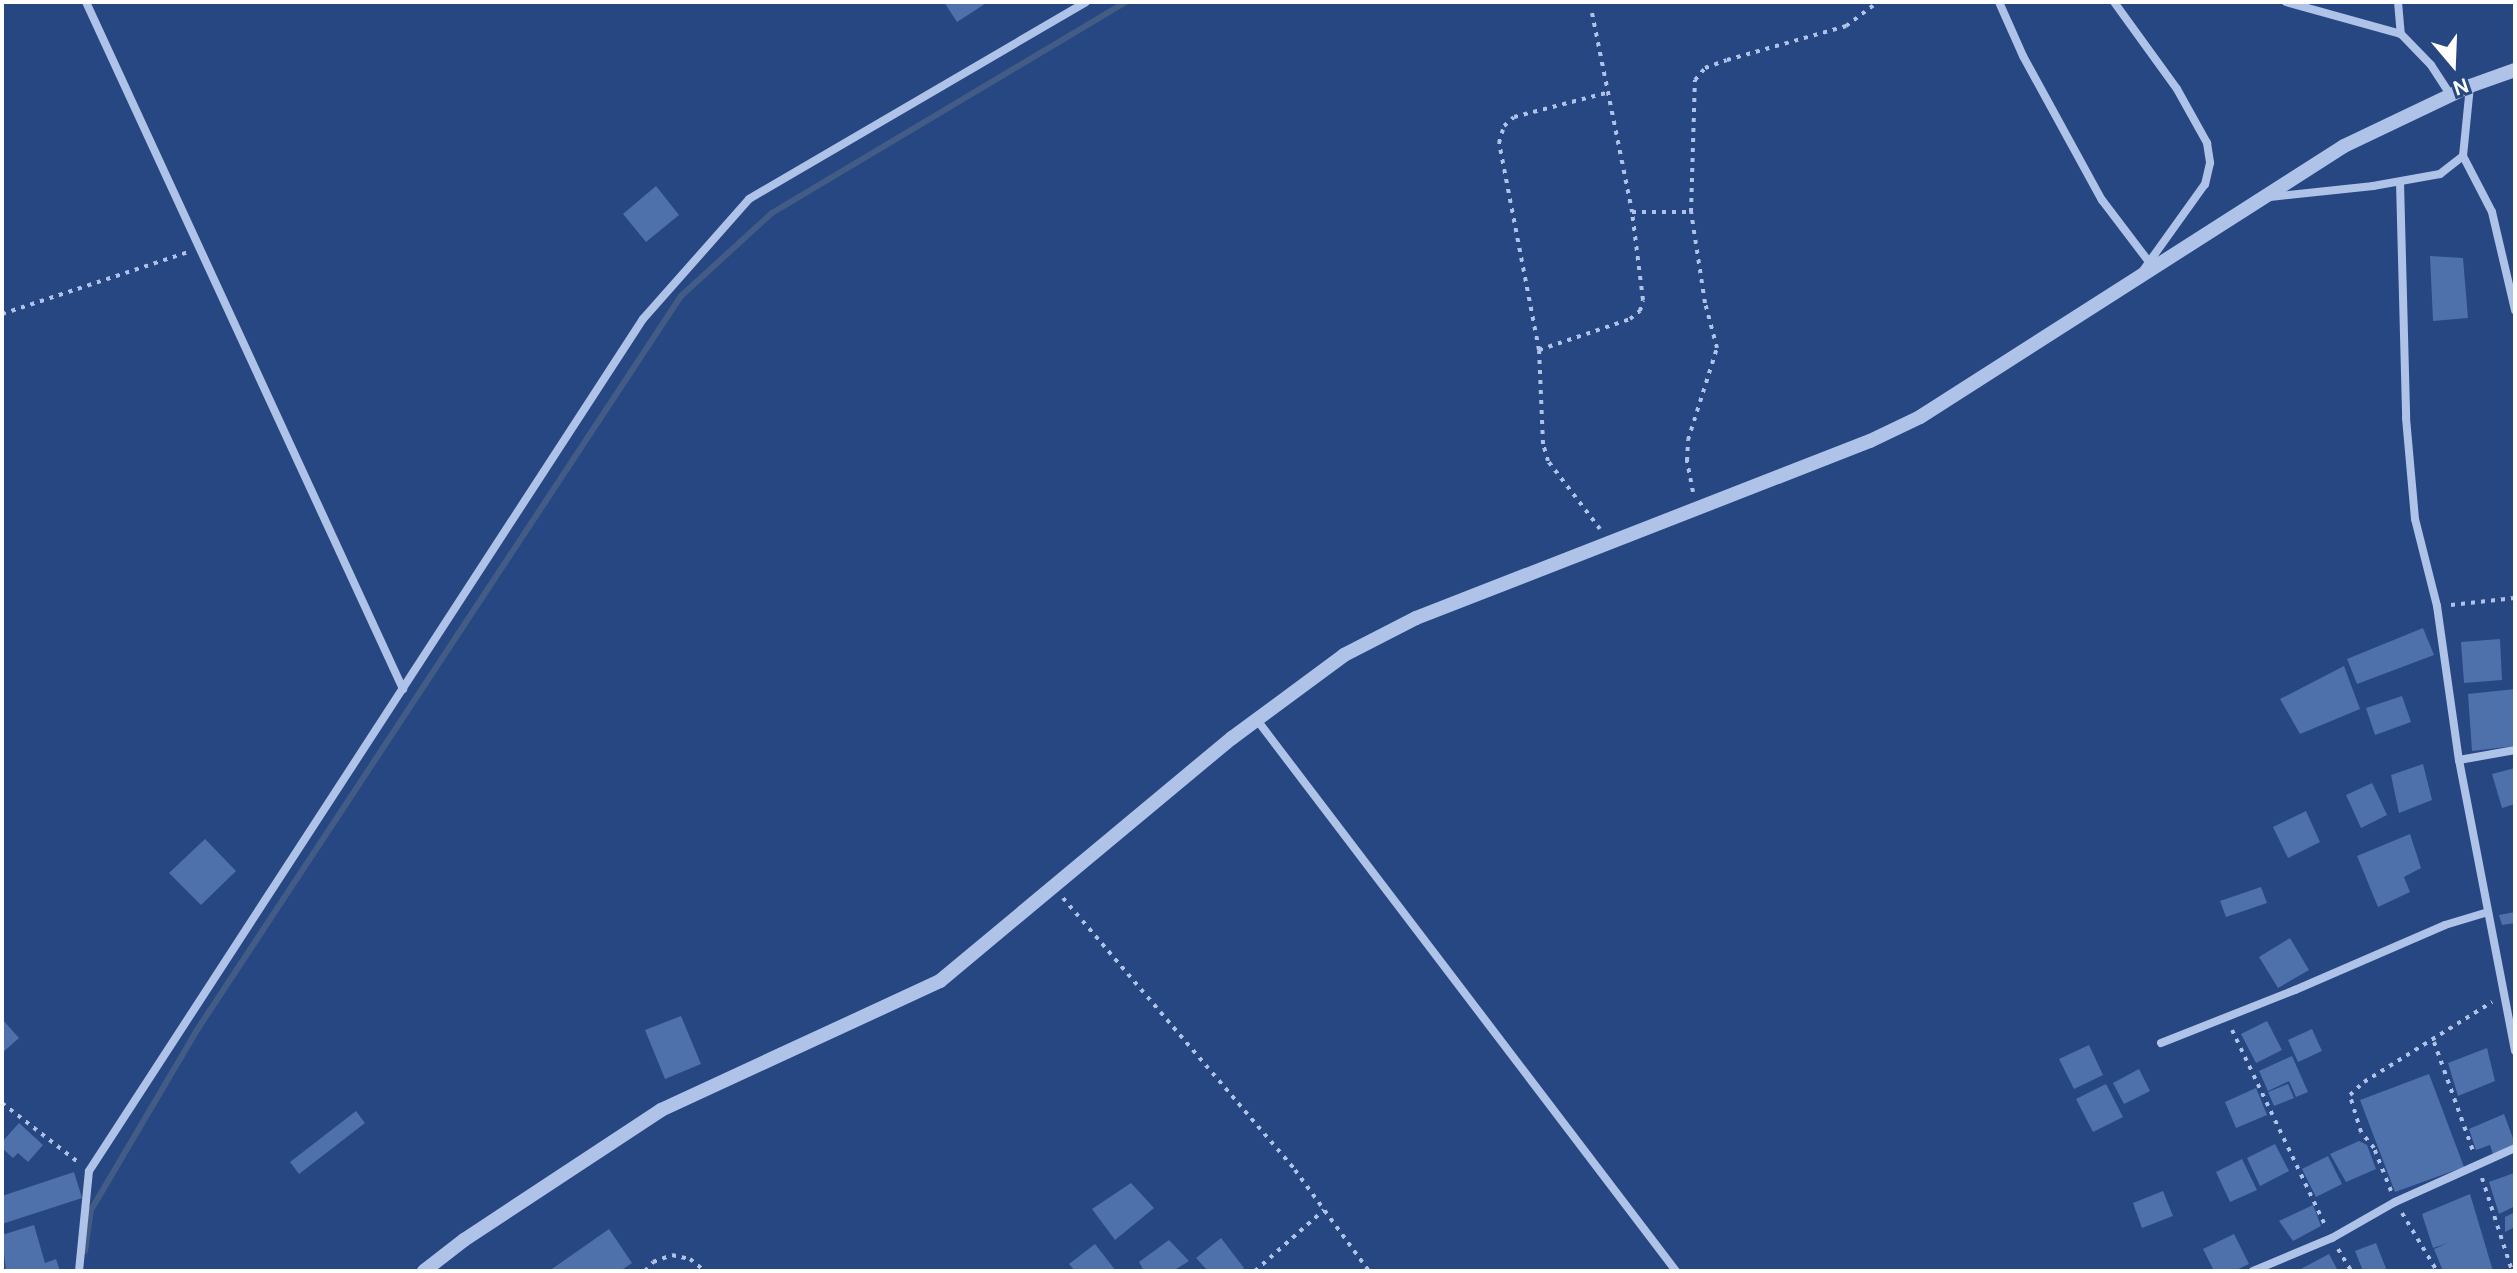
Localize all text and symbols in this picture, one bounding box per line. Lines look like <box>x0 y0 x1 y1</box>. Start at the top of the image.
north arrow <box>2413 24 2493 104</box>
text: N <box>2449 72 2473 102</box>

